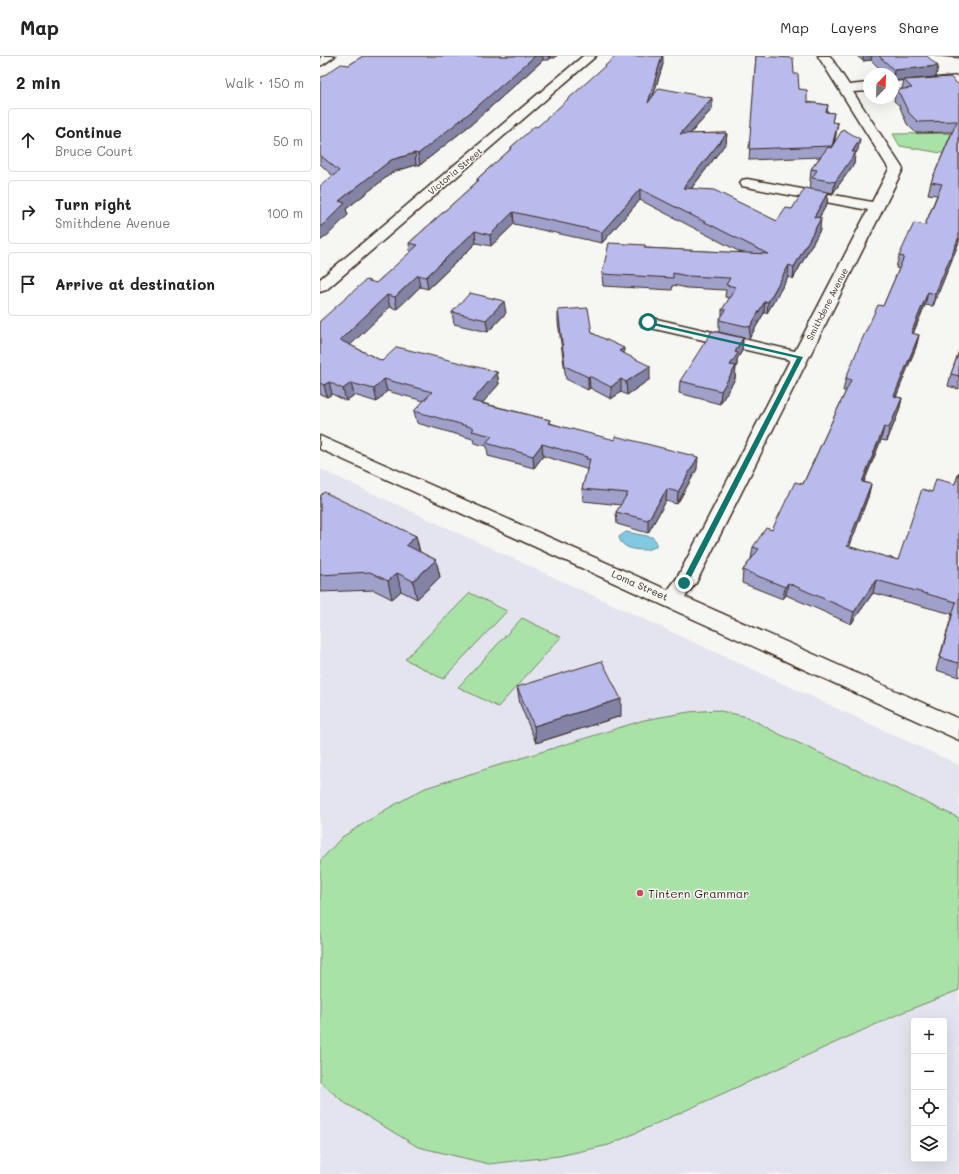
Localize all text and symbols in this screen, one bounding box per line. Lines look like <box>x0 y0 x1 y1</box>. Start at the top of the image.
text: Map <box>20 15 59 40</box>
text: Map <box>780 18 809 37</box>
text: Layers <box>831 18 877 37</box>
text: Share <box>899 18 939 37</box>
north arrow <box>863 68 899 104</box>
text: 2 min <box>16 71 61 93</box>
text: Walk · 150 m <box>224 74 304 91</box>
text: Continue <box>55 122 122 142</box>
icon: ahead <box>17 129 39 151</box>
text: 50 m <box>273 132 303 149</box>
text: Bruce Court <box>55 142 133 159</box>
street label: Victoria Street <box>426 145 484 197</box>
text: Turn right <box>55 194 132 214</box>
icon: right <box>17 201 39 223</box>
text: 100 m <box>267 204 303 221</box>
text: Smithdene Avenue <box>55 214 170 231</box>
street label: Smithdene Avenue <box>804 266 850 342</box>
icon: arrive <box>17 273 39 295</box>
text: Arrive at destination <box>55 274 215 294</box>
route start <box>639 313 657 331</box>
street label: Loma Street <box>610 566 670 604</box>
route end <box>675 574 693 592</box>
place label: Tintern Grammar <box>648 885 749 901</box>
marker: Tintern Grammar <box>635 888 645 898</box>
map controls <box>911 1018 947 1162</box>
button: + <box>911 1018 947 1054</box>
button: − <box>911 1054 947 1090</box>
button: locate <box>911 1090 947 1126</box>
button: layers <box>911 1126 947 1162</box>

